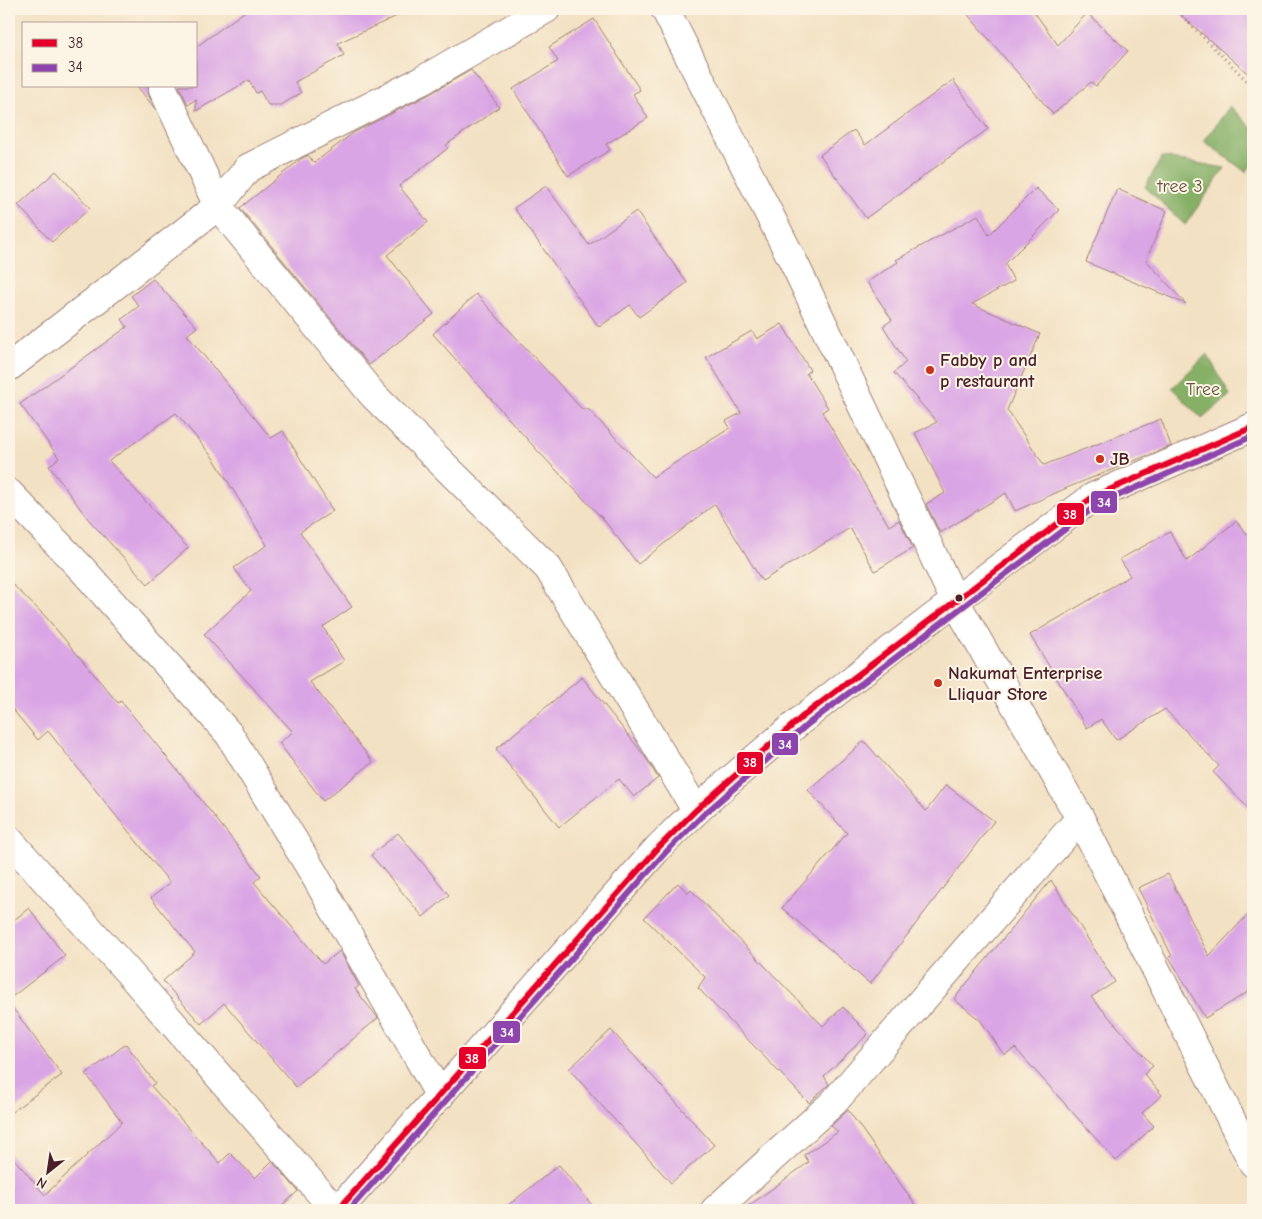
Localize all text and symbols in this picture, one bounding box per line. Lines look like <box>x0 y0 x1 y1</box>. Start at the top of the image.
legend <box>22 22 198 88</box>
text: 38 <box>68 34 83 52</box>
text: 34 <box>68 58 83 76</box>
park label: tree 3 <box>1156 176 1203 197</box>
place label: Fabby p and p restaurant <box>940 350 1037 392</box>
marker: Fabby p and p restaurant <box>924 364 936 376</box>
park label: Tree <box>1186 379 1220 400</box>
place label: JB <box>1110 449 1129 470</box>
marker: JB <box>1094 453 1106 465</box>
line badge: 34 <box>1090 490 1118 514</box>
text: 34 <box>1097 494 1111 511</box>
line badge: 38 <box>1056 502 1085 526</box>
text: 38 <box>1063 506 1077 523</box>
unlabelled marker <box>954 593 964 603</box>
place label: Nakumat Enterprise Lliquar Store <box>948 663 1102 705</box>
marker: Nakumat Enterprise Lliquar Store <box>932 677 944 689</box>
line badge: 34 <box>771 732 799 756</box>
text: 34 <box>778 736 792 753</box>
line badge: 38 <box>736 751 764 775</box>
text: 38 <box>743 754 757 771</box>
line badge: 34 <box>492 1020 521 1044</box>
text: 34 <box>500 1024 514 1041</box>
line badge: 38 <box>458 1046 487 1070</box>
text: 38 <box>465 1050 479 1067</box>
north arrow <box>22 1146 72 1196</box>
text: N <box>34 1173 50 1192</box>

